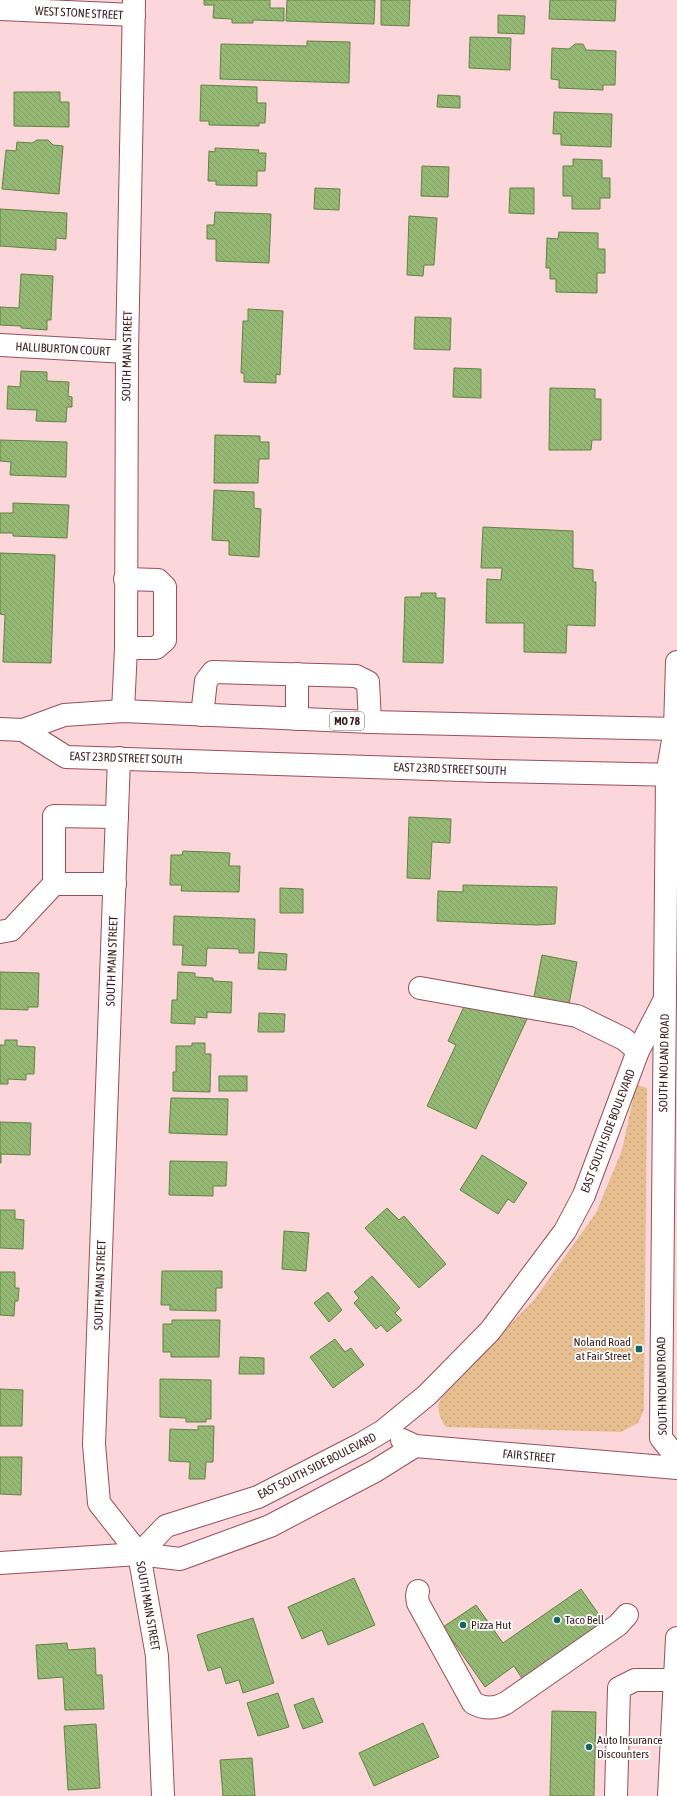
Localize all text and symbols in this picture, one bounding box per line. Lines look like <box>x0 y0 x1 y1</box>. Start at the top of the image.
street label: WEST STONE STREET <box>34 4 124 22</box>
street label: SOUTH MAIN STREET <box>119 310 135 401</box>
street label: HALLIBURTON COURT <box>15 340 112 359</box>
road number: MO 78 <box>330 712 364 730</box>
street label: EAST 23RD STREET SOUTH <box>69 749 183 767</box>
street label: EAST 23RD STREET SOUTH <box>393 760 507 778</box>
street label: SOUTH MAIN STREET <box>103 915 121 1006</box>
street label: SOUTH NOLAND ROAD <box>656 1013 672 1112</box>
street label: EAST SOUTH SIDE BOULEVARD <box>578 1067 638 1195</box>
street label: SOUTH MAIN STREET <box>91 1239 109 1330</box>
place label: Noland Road at Fair Street <box>573 1335 632 1363</box>
street label: SOUTH NOLAND ROAD <box>654 1336 670 1435</box>
marker: Noland Road at Fair Street <box>634 1344 644 1354</box>
street label: EAST SOUTH SIDE BOULEVARD <box>255 1430 379 1502</box>
street label: FAIR STREET <box>502 1447 557 1465</box>
street label: SOUTH MAIN STREET <box>133 1560 163 1652</box>
place label: Taco Bell <box>565 1613 605 1627</box>
marker: Taco Bell <box>552 1615 562 1625</box>
place label: Pizza Hut <box>471 1618 512 1632</box>
marker: Pizza Hut <box>458 1620 468 1630</box>
place label: Auto Insurance Discounters <box>597 1733 663 1761</box>
marker: Auto Insurance Discounters <box>584 1742 594 1752</box>

